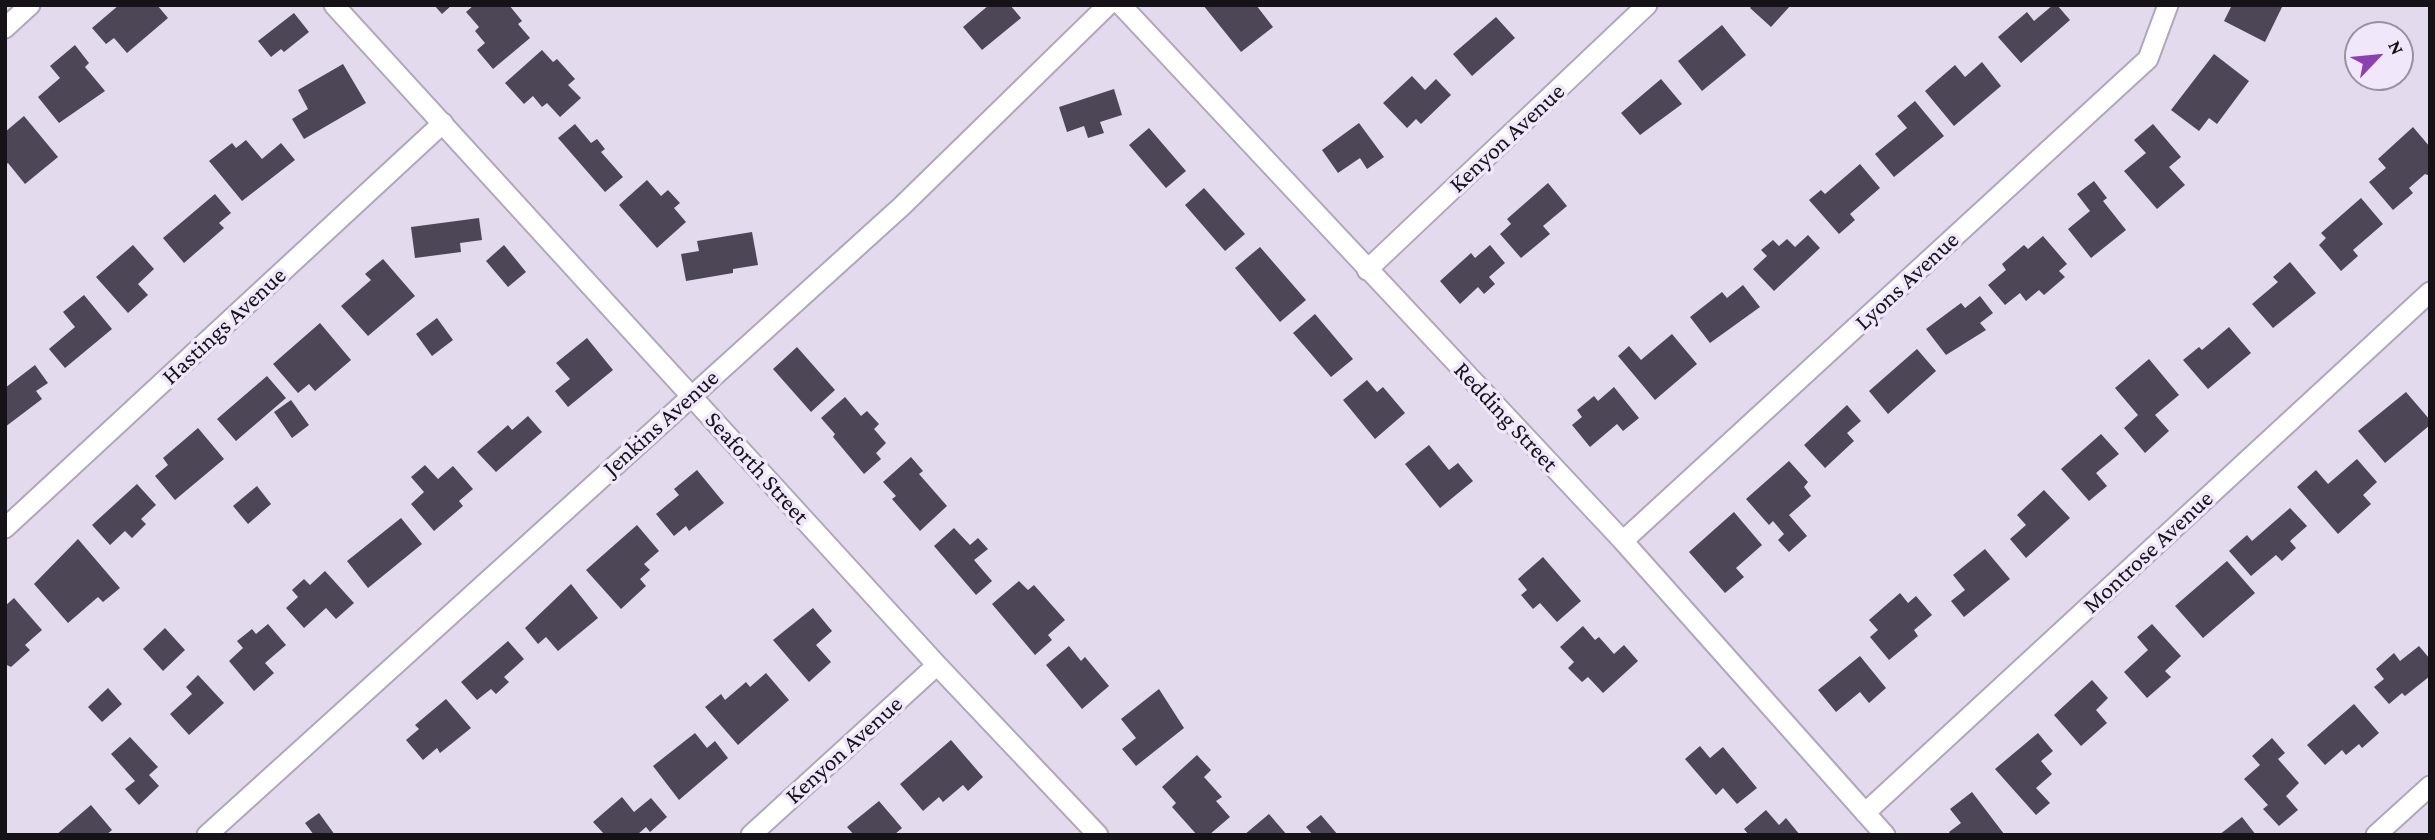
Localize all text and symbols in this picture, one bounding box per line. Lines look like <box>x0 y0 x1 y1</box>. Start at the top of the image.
north arrow <box>2344 21 2414 91</box>
text: N <box>2384 37 2409 58</box>
street label: Kenyon Avenue <box>1443 77 1571 199</box>
street label: Lyons Avenue <box>1849 226 1965 336</box>
street label: Hastings Avenue <box>156 261 292 391</box>
street label: Redding Street <box>1448 356 1564 478</box>
street label: Jenkins Avenue <box>597 364 725 482</box>
street label: Seaforth Street <box>699 406 815 530</box>
street label: Montrose Avenue <box>2077 484 2219 620</box>
street label: Kenyon Avenue <box>779 690 909 810</box>

